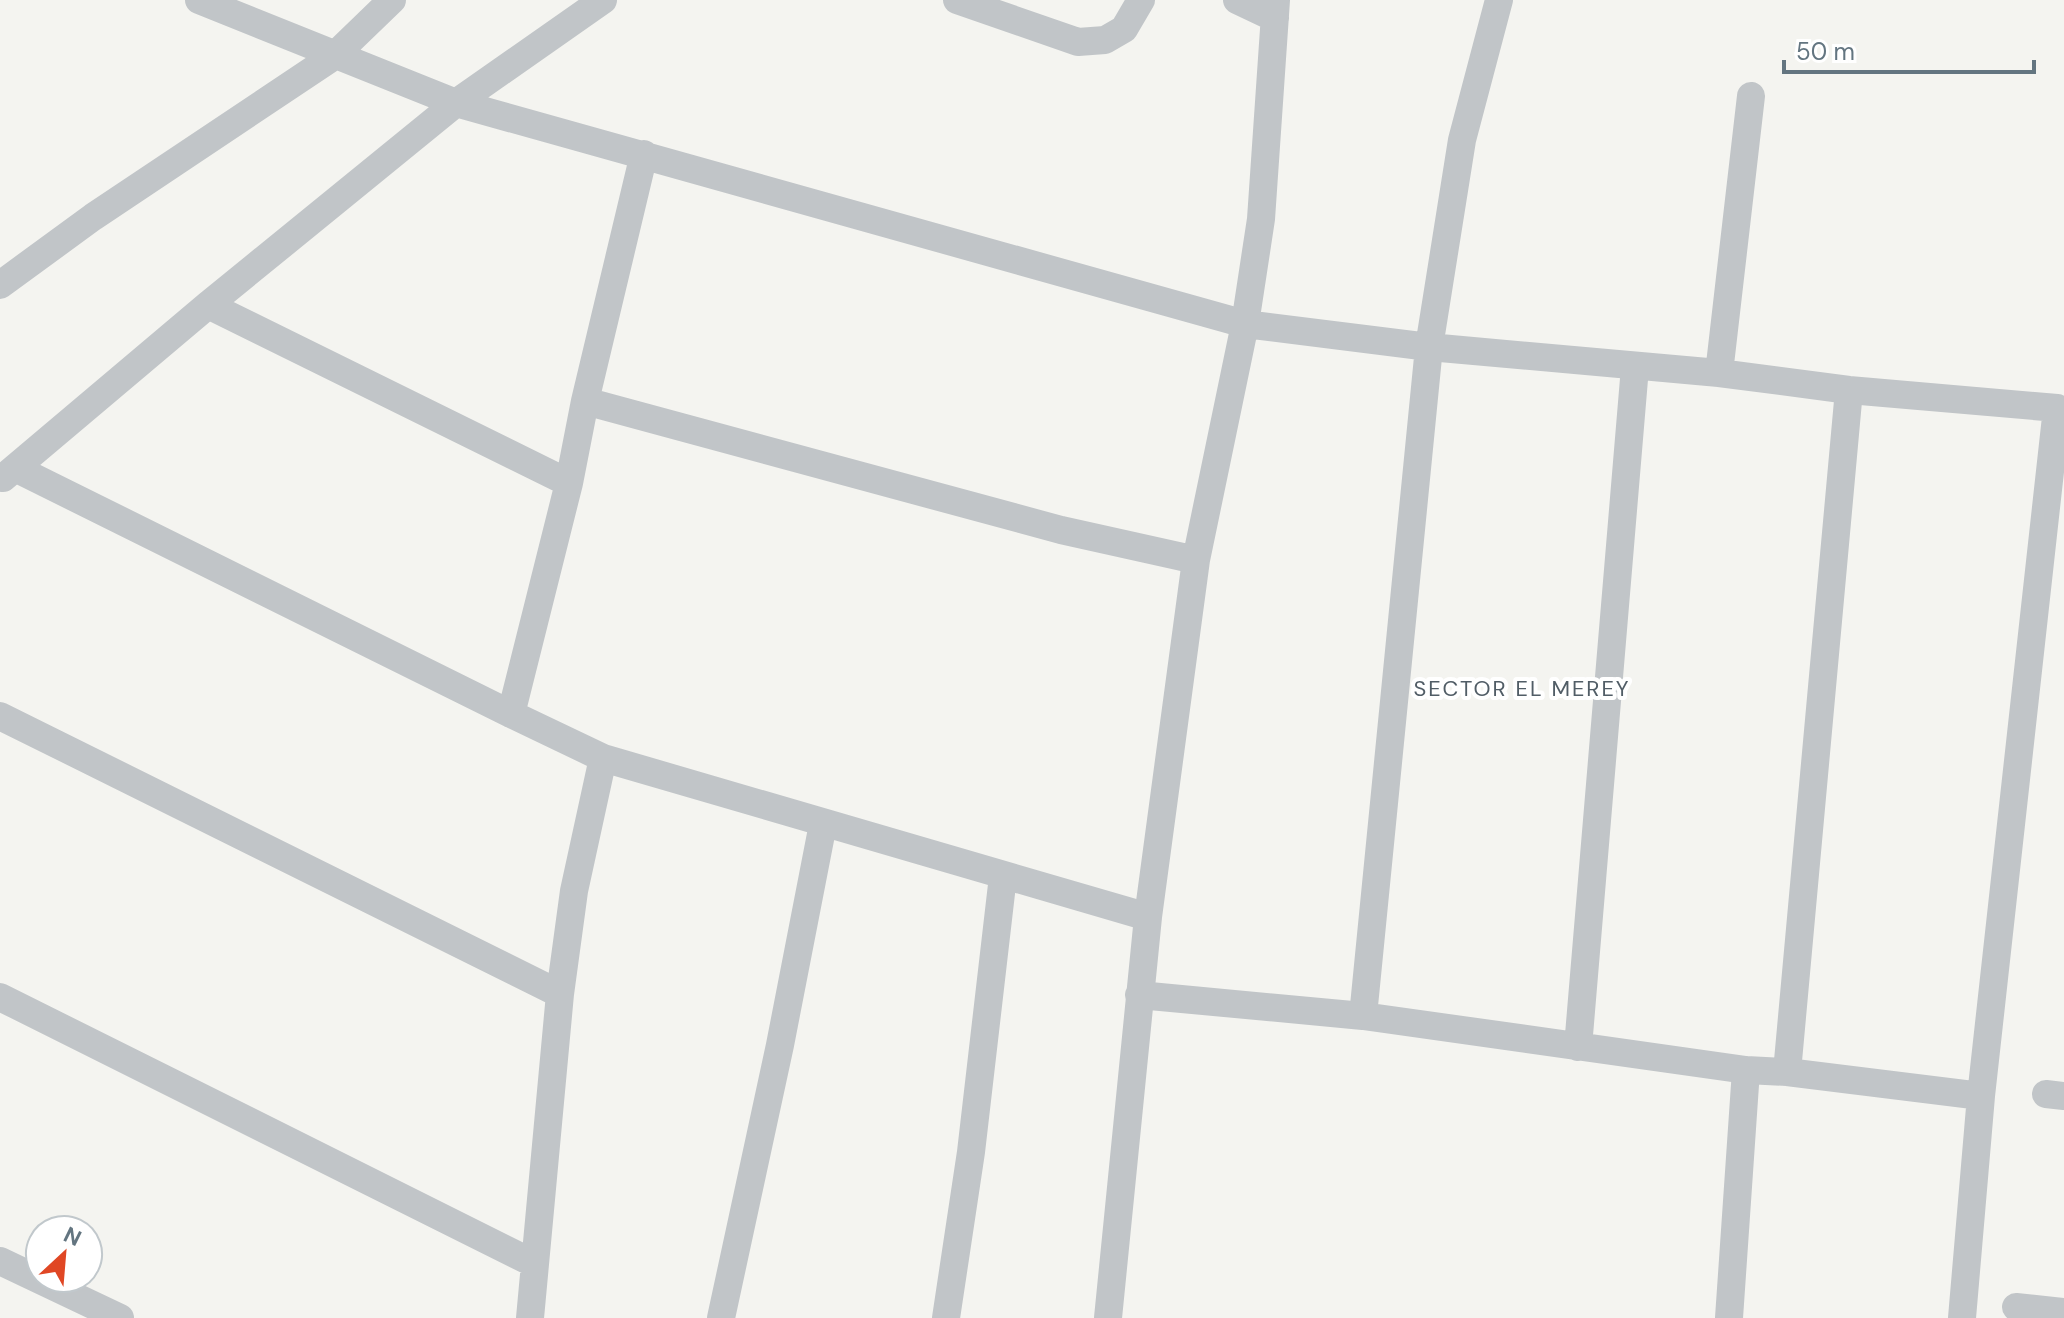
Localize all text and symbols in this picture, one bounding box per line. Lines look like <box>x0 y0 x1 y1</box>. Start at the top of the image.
scale bar <box>1784 24 2034 74</box>
text: 50 m <box>1796 36 1855 67</box>
district label: SECTOR EL MEREY <box>1413 674 1631 703</box>
north arrow <box>24 1214 104 1294</box>
text: N <box>59 1220 86 1253</box>

